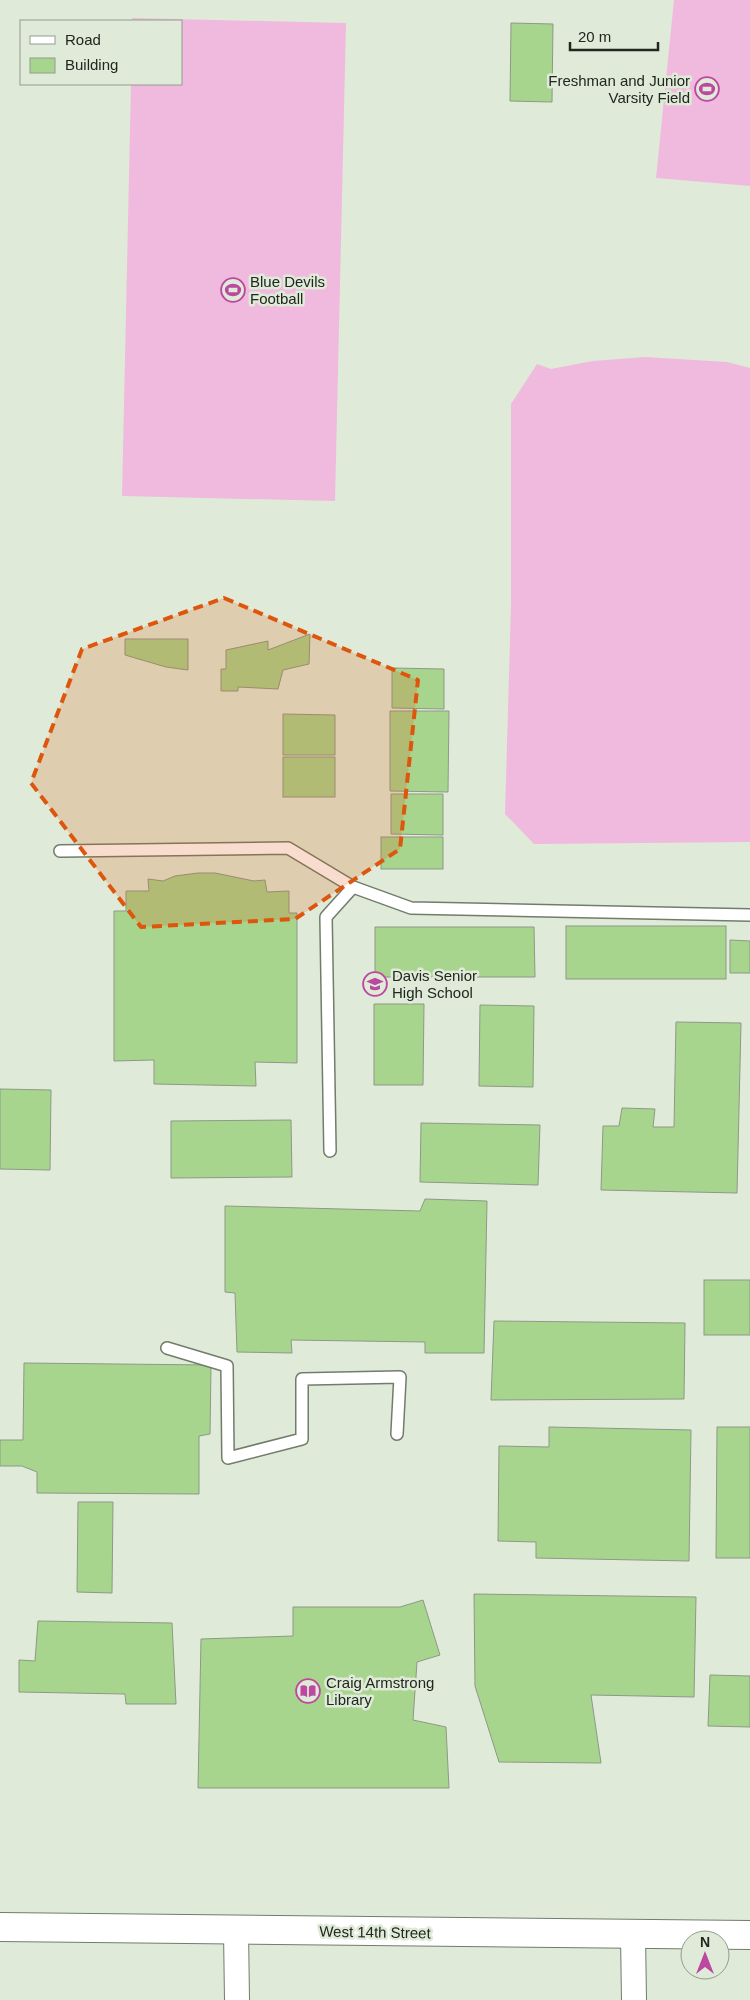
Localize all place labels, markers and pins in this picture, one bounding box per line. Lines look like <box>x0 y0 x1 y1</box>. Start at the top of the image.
place label: Freshman and Junior Varsity Field <box>548 72 690 106</box>
sports icon: Freshman and Junior Varsity Field <box>694 76 720 102</box>
place label: Blue Devils Football <box>250 273 325 307</box>
sports icon: Blue Devils Football <box>220 277 246 303</box>
place label: Davis Senior High School <box>392 967 477 1001</box>
school or university icon: Davis Senior High School <box>362 971 388 997</box>
place label: Craig Armstrong Library <box>326 1674 434 1708</box>
library icon: Craig Armstrong Library <box>295 1678 321 1704</box>

